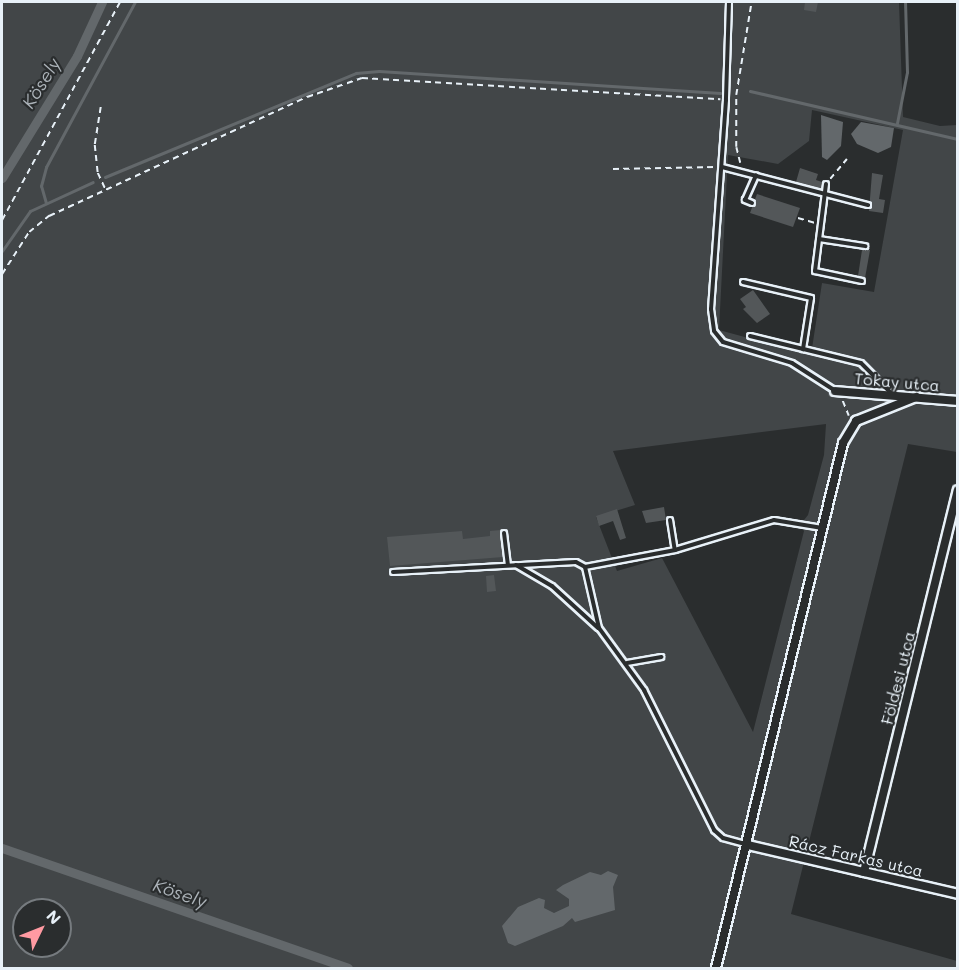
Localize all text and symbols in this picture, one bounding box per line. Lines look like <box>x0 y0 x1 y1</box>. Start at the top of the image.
water label: Kösely <box>17 54 65 112</box>
street label: Tokay utca <box>854 369 940 395</box>
street label: Földesi utca <box>877 629 919 727</box>
street label: Rácz Farkas utca <box>787 831 925 881</box>
water label: Kösely <box>150 874 210 912</box>
north arrow <box>12 898 72 958</box>
text: N <box>42 905 66 928</box>

